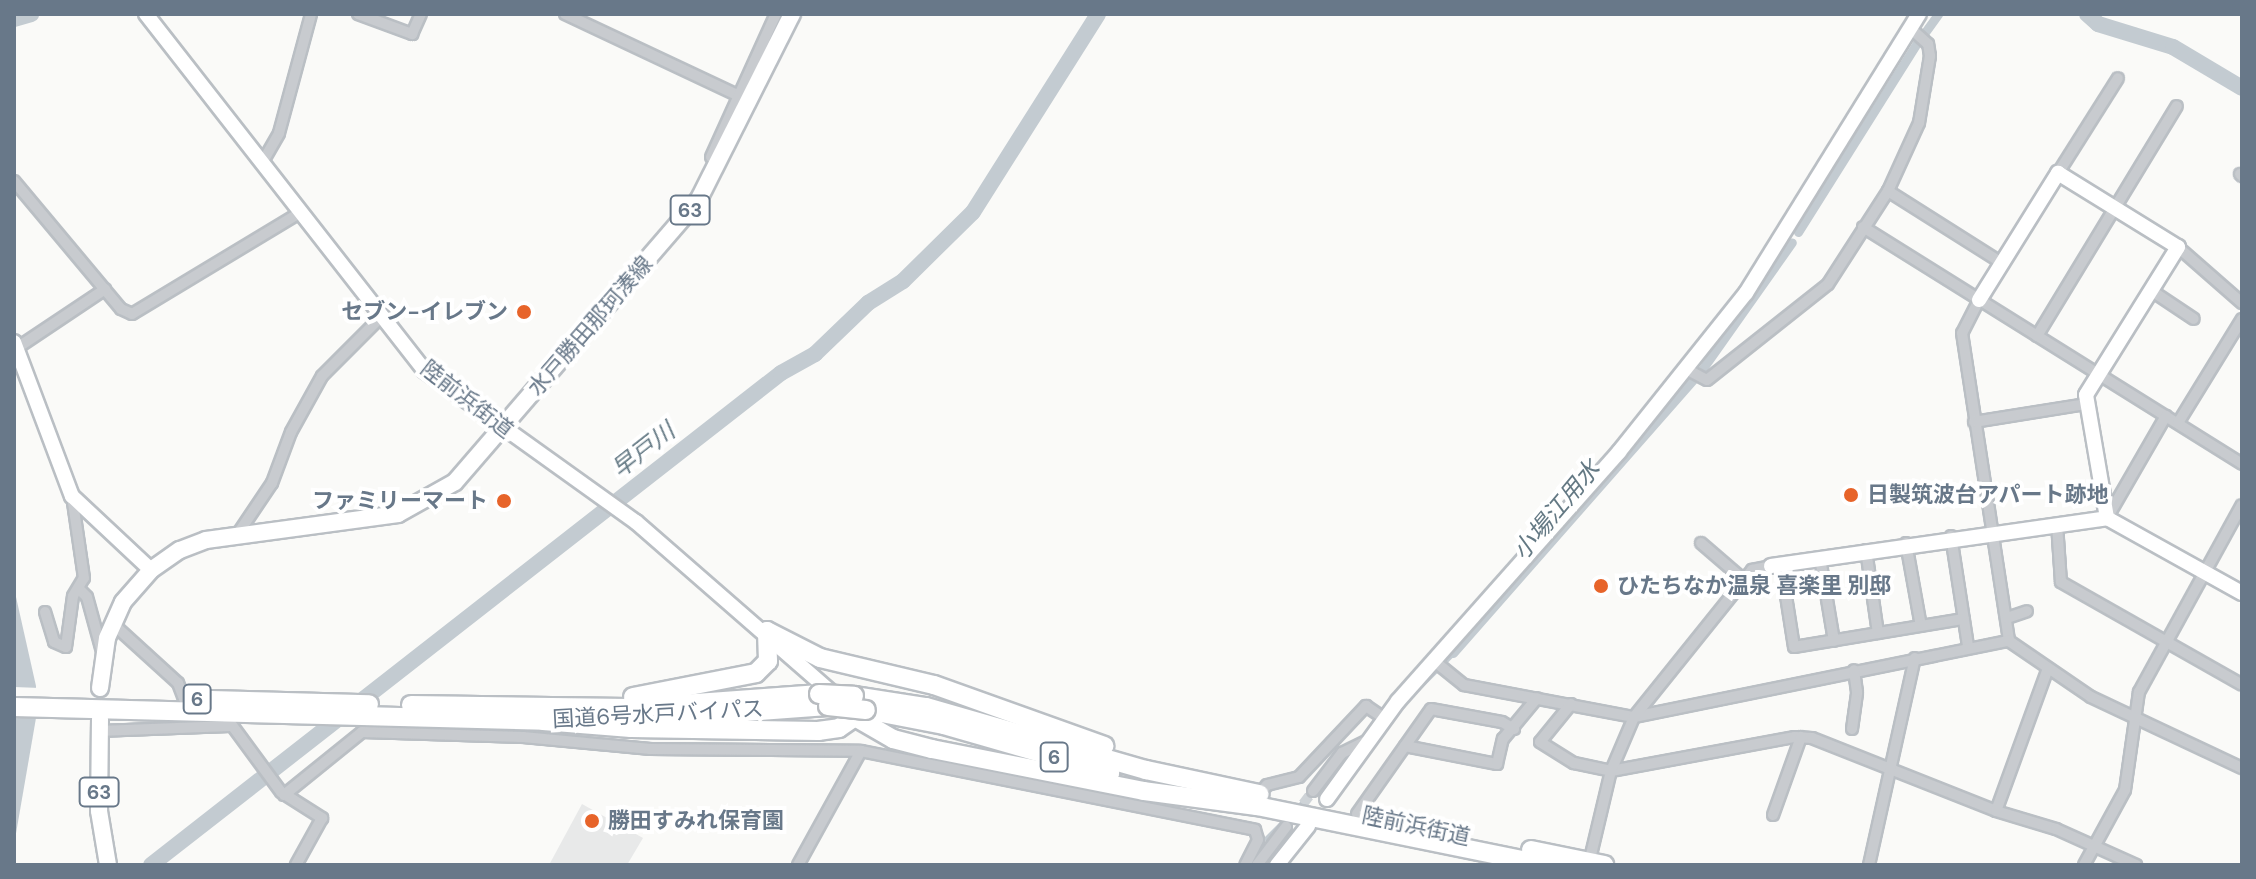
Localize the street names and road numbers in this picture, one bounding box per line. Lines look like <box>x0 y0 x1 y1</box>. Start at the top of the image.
road number: 63 <box>668 194 712 226</box>
street label: 水戸勝田那珂湊線 <box>522 251 658 401</box>
street label: 陸前浜街道 <box>416 355 518 443</box>
road number: 6 <box>181 683 213 715</box>
street label: 国道6号水戸バイパス <box>552 695 764 733</box>
road number: 6 <box>1038 741 1070 773</box>
road number: 63 <box>77 776 121 808</box>
street label: 陸前浜街道 <box>1359 802 1473 850</box>

